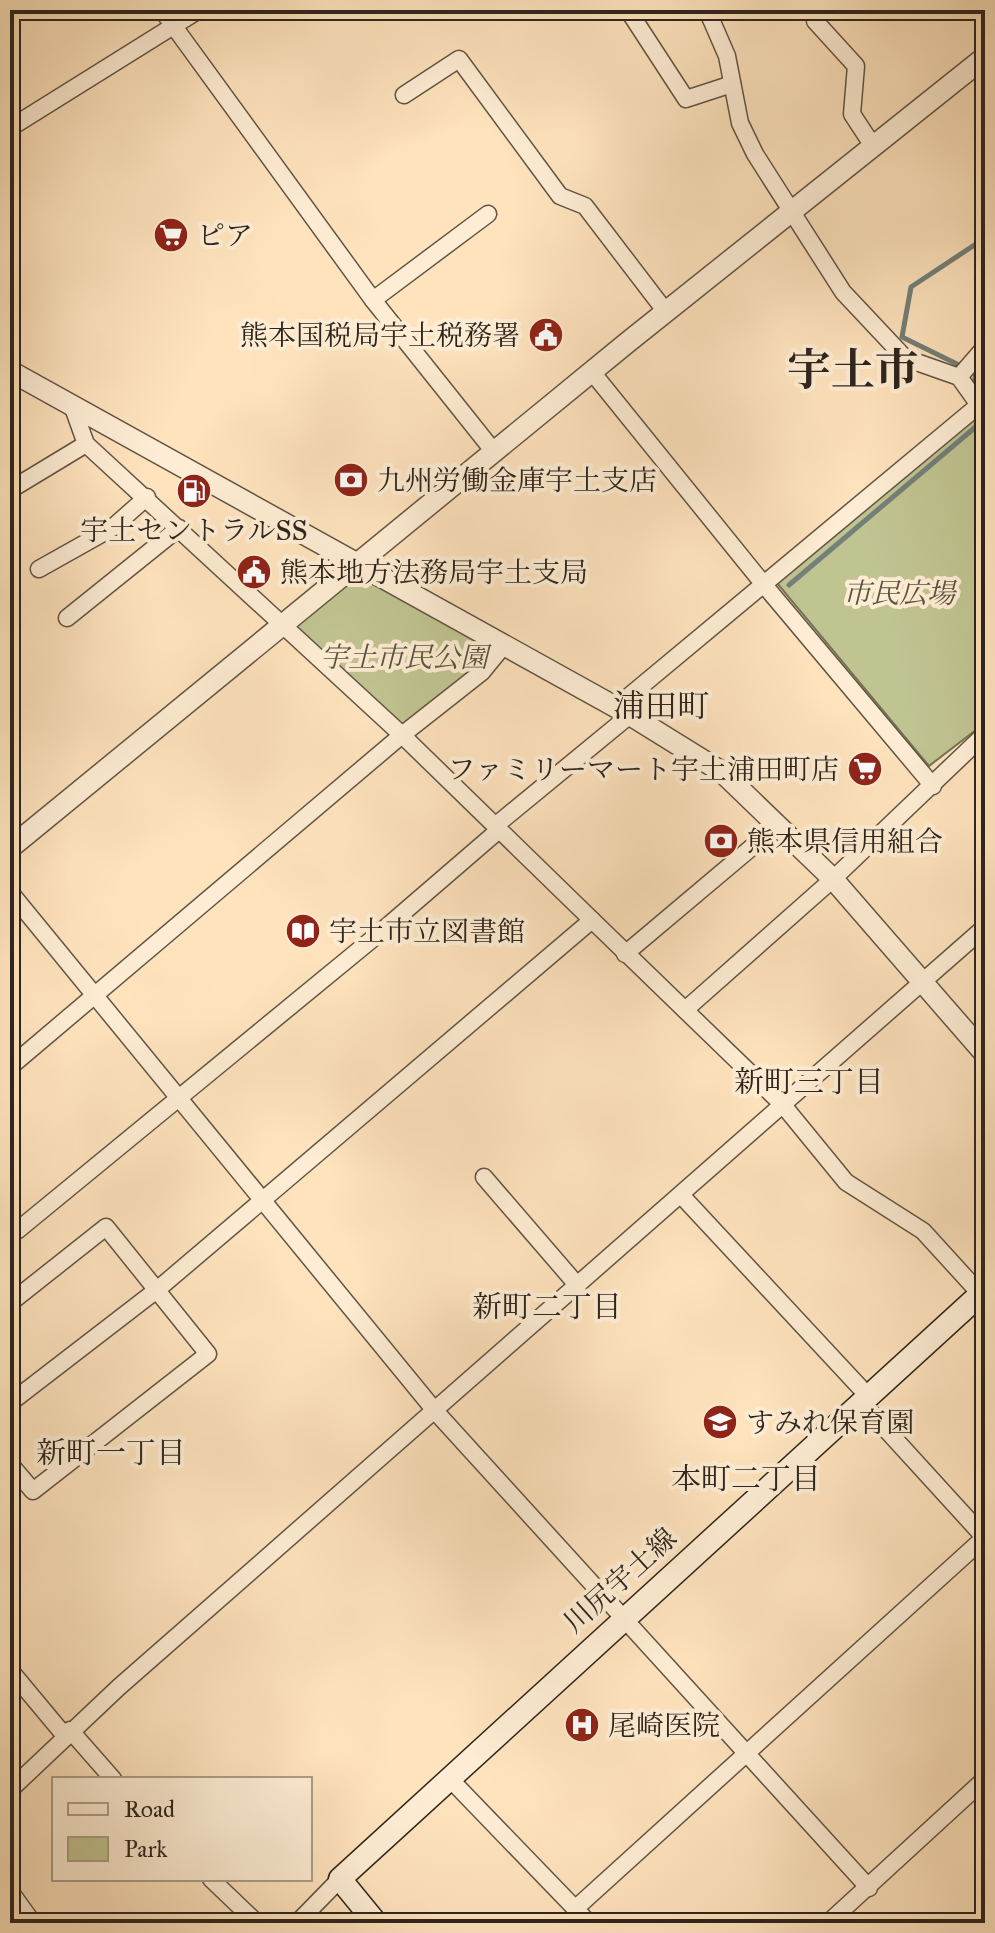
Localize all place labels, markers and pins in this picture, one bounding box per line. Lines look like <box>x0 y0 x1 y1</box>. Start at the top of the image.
supermarket icon: ピア <box>152 216 190 254</box>
place label: ピア <box>197 218 253 253</box>
public building icon: 熊本国税局宇土税務署 <box>527 316 565 354</box>
place label: 熊本国税局宇土税務署 <box>240 318 520 353</box>
bank icon: 九州労働金庫宇土支店 <box>332 461 370 499</box>
place label: 九州労働金庫宇土支店 <box>377 463 657 498</box>
fuel station icon: 宇土セントラルSS <box>175 472 213 510</box>
place label: 宇土セントラルSS <box>80 513 308 548</box>
public building icon: 熊本地方法務局宇土支局 <box>235 553 273 591</box>
place label: 熊本地方法務局宇土支局 <box>280 555 588 590</box>
supermarket icon: ファミリーマート宇土浦田町店 <box>846 750 884 788</box>
place label: ファミリーマート宇土浦田町店 <box>448 752 839 787</box>
bank icon: 熊本県信用組合 <box>702 822 740 860</box>
place label: 熊本県信用組合 <box>747 824 943 859</box>
library icon: 宇土市立図書館 <box>284 912 322 950</box>
place label: 宇土市立図書館 <box>329 914 525 949</box>
school or university icon: すみれ保育園 <box>701 1403 739 1441</box>
place label: すみれ保育園 <box>746 1405 914 1440</box>
hospital icon: 尾崎医院 <box>563 1706 601 1744</box>
place label: 尾崎医院 <box>608 1708 720 1743</box>

